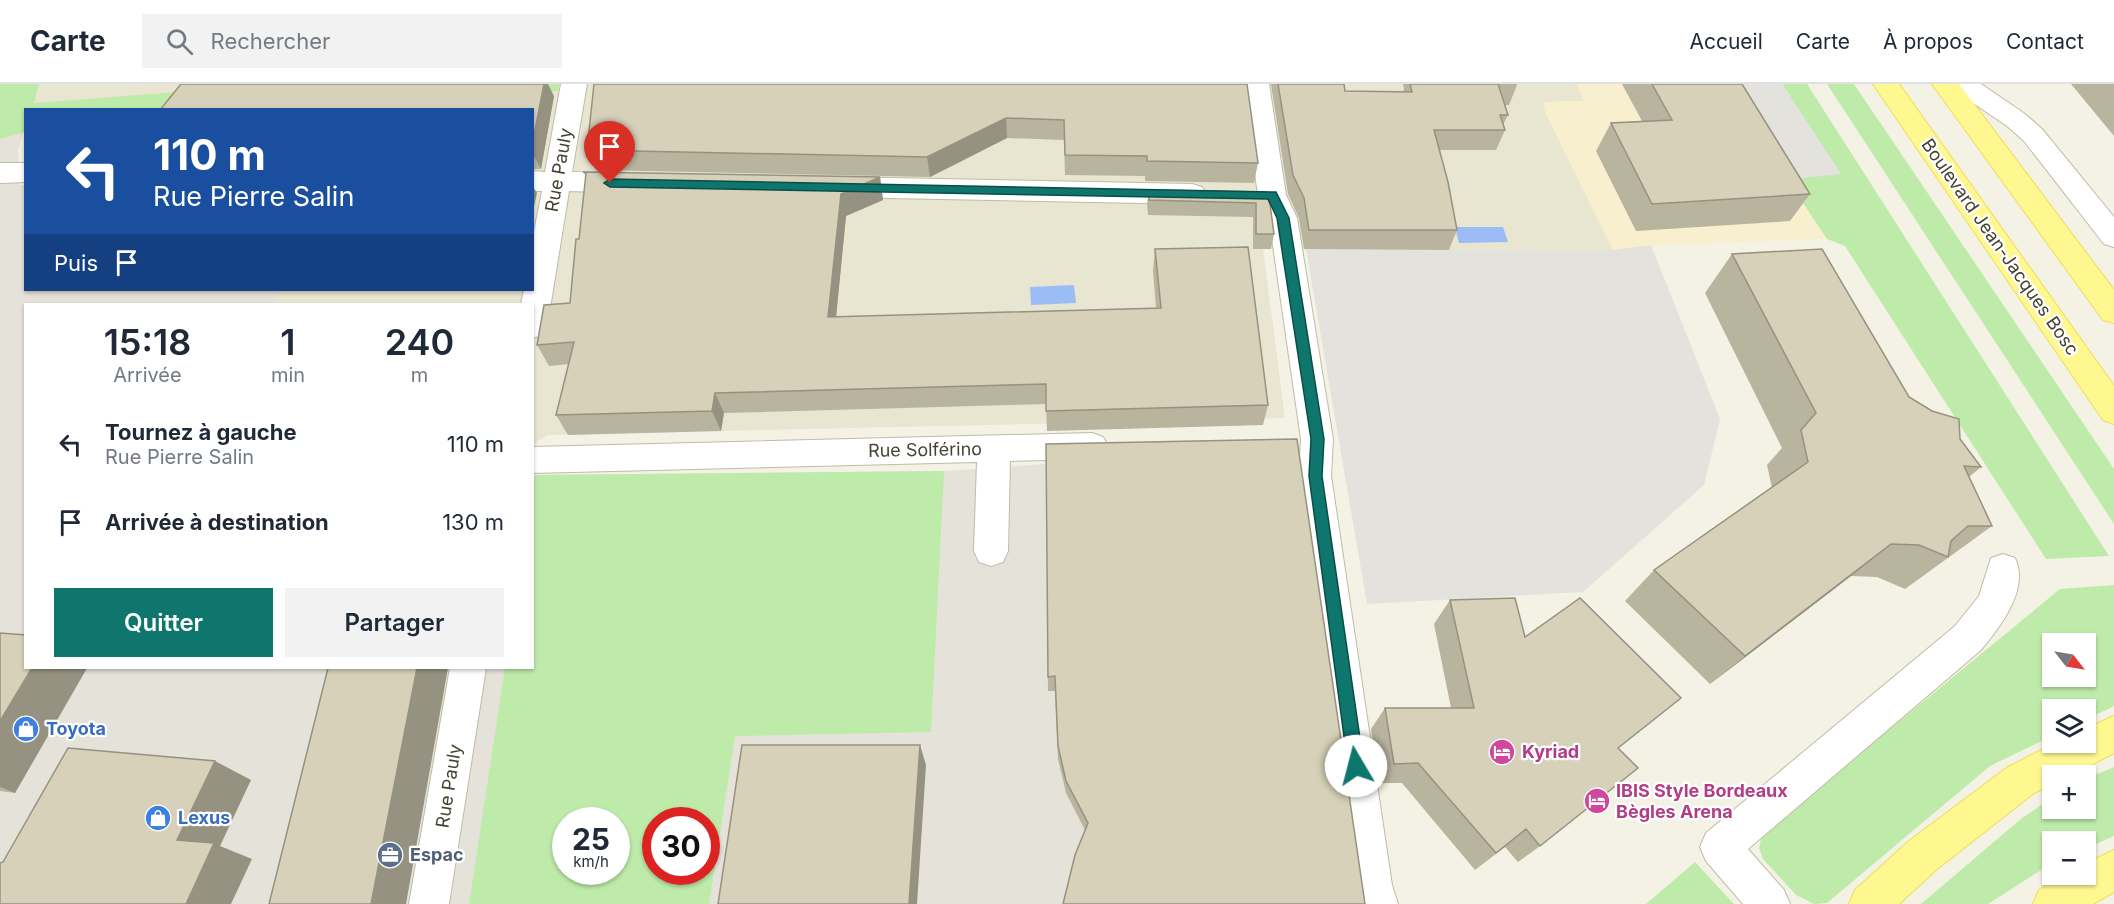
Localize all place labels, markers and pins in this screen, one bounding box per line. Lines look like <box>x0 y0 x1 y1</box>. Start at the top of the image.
pin <box>584 121 635 183</box>
shop icon: Toyota <box>11 714 41 744</box>
place label: Toyota <box>46 718 106 739</box>
hotel icon: Kyriad <box>1487 737 1517 767</box>
place label: Kyriad <box>1522 741 1579 762</box>
place label: IBIS Style Bordeaux Bègles Arena <box>1616 780 1788 822</box>
hotel icon: IBIS Style Bordeaux Bègles Arena <box>1582 786 1612 816</box>
shop icon: Lexus <box>143 803 173 833</box>
place label: Lexus <box>178 807 230 828</box>
office icon: Espac <box>375 840 405 870</box>
place label: Espac <box>410 844 464 865</box>

